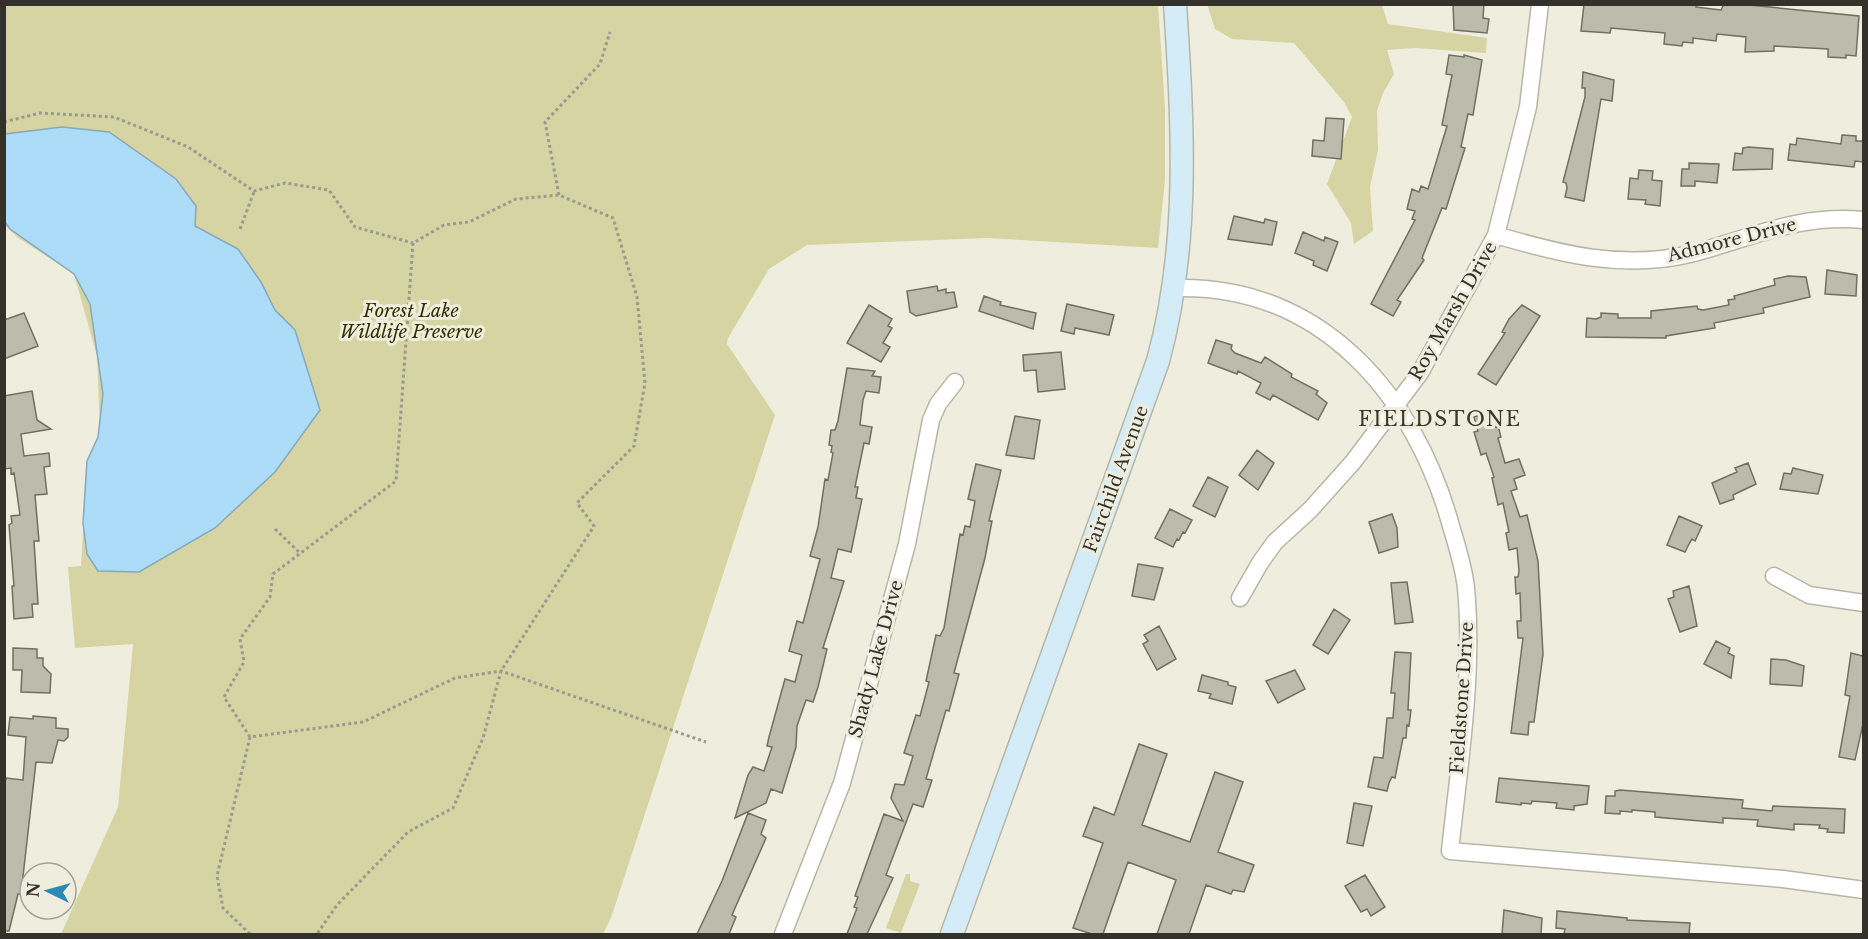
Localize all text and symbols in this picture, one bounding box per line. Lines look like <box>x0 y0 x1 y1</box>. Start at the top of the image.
street label: Admore Drive <box>1664 213 1799 267</box>
street label: Roy Marsh Drive <box>1404 238 1502 384</box>
park label: Forest Lake Wildlife Preserve <box>340 300 482 343</box>
street label: Fairchild Avenue <box>1079 402 1153 556</box>
district label: FIELDSTONE <box>1358 407 1522 431</box>
street label: Shady Lake Drive <box>844 578 908 740</box>
street label: Fieldstone Drive <box>1446 621 1478 775</box>
north arrow <box>18 861 78 921</box>
text: N <box>22 881 44 898</box>

